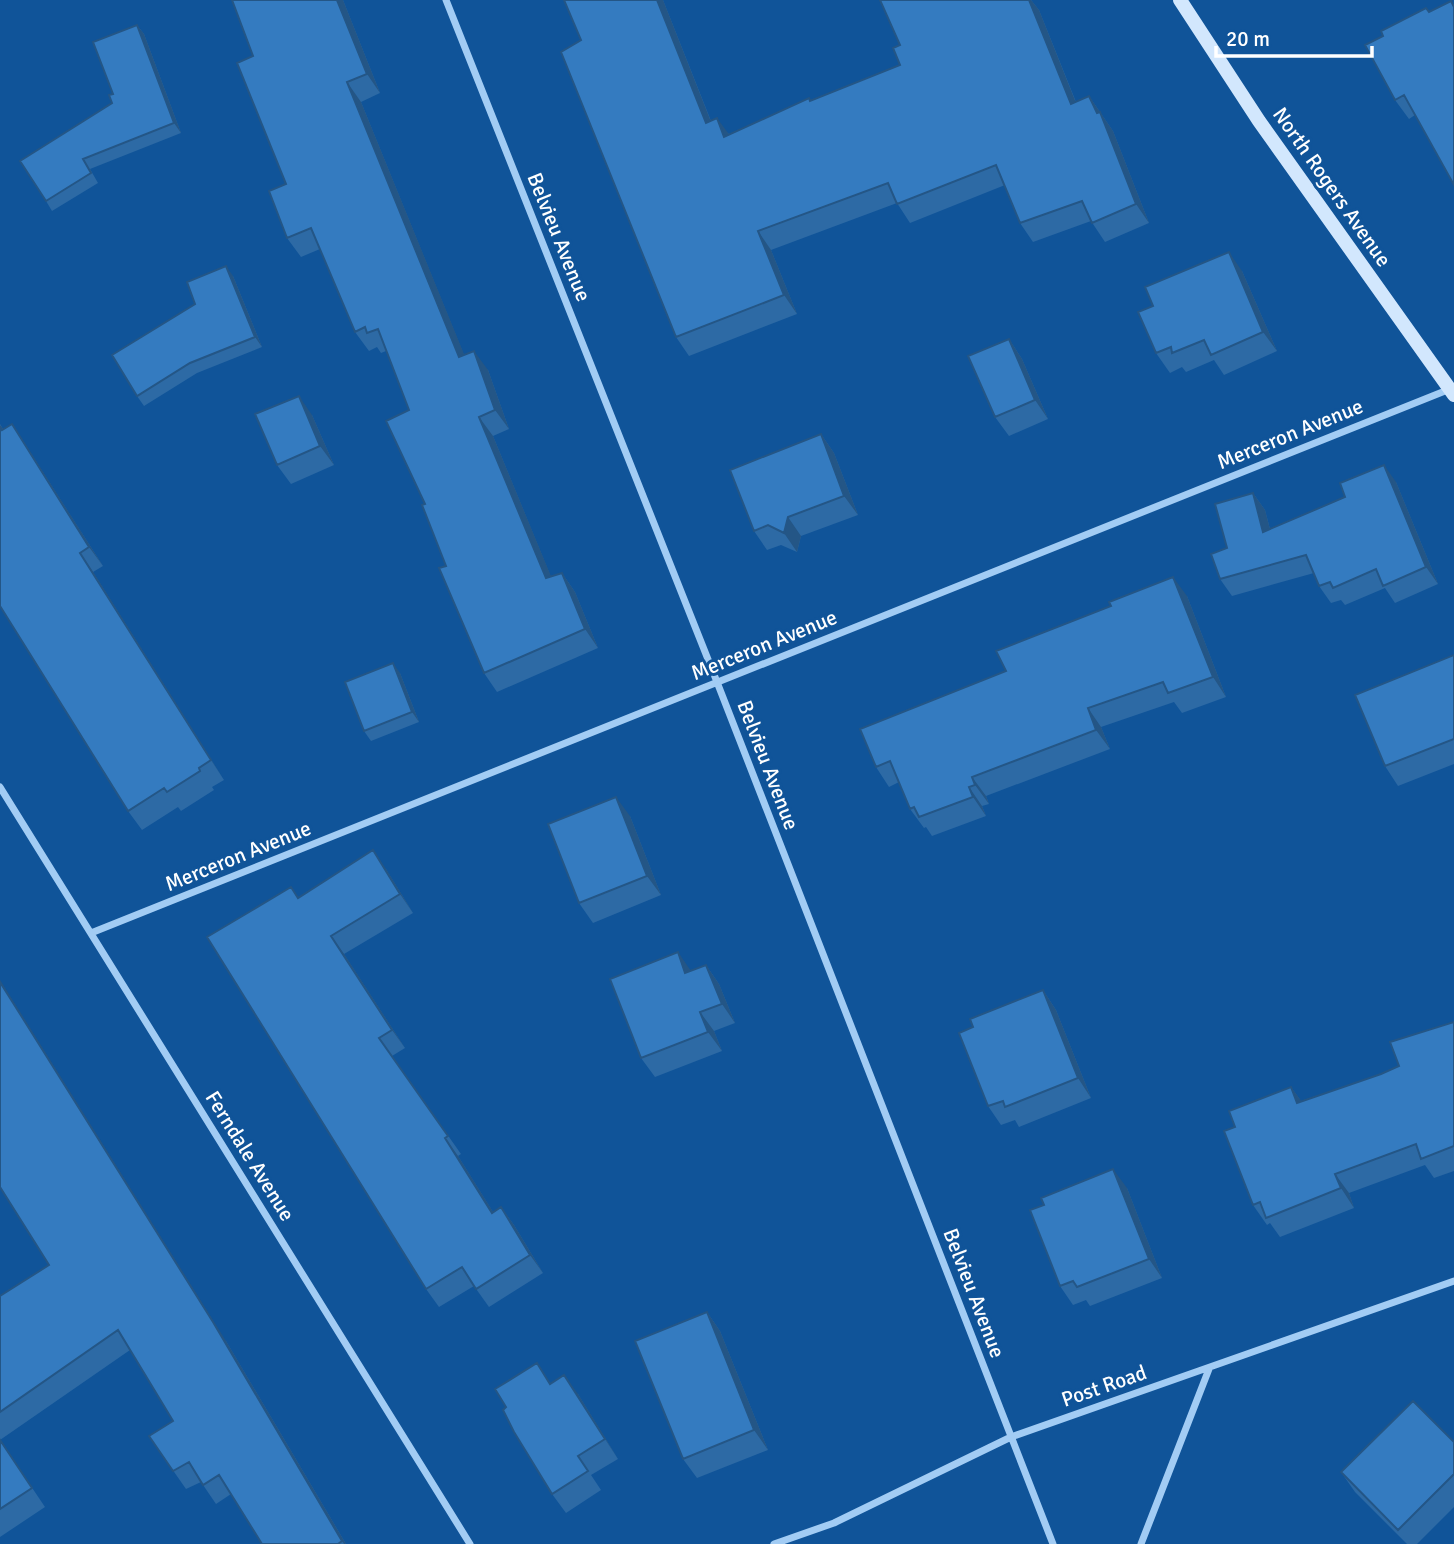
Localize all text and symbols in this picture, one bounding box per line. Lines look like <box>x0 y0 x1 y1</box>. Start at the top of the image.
scale bar <box>1216 14 1372 58</box>
text: 20 m <box>1226 26 1270 52</box>
street label: North Rogers Avenue <box>1267 102 1397 272</box>
street label: Belvieu Avenue <box>521 169 597 305</box>
street label: Merceron Avenue <box>1213 393 1367 475</box>
street label: Merceron Avenue <box>687 604 841 686</box>
street label: Belvieu Avenue <box>731 697 805 833</box>
street label: Merceron Avenue <box>161 815 315 897</box>
street label: Ferndale Avenue <box>200 1086 300 1226</box>
street label: Belvieu Avenue <box>937 1225 1011 1361</box>
street label: Post Road <box>1058 1359 1150 1413</box>

